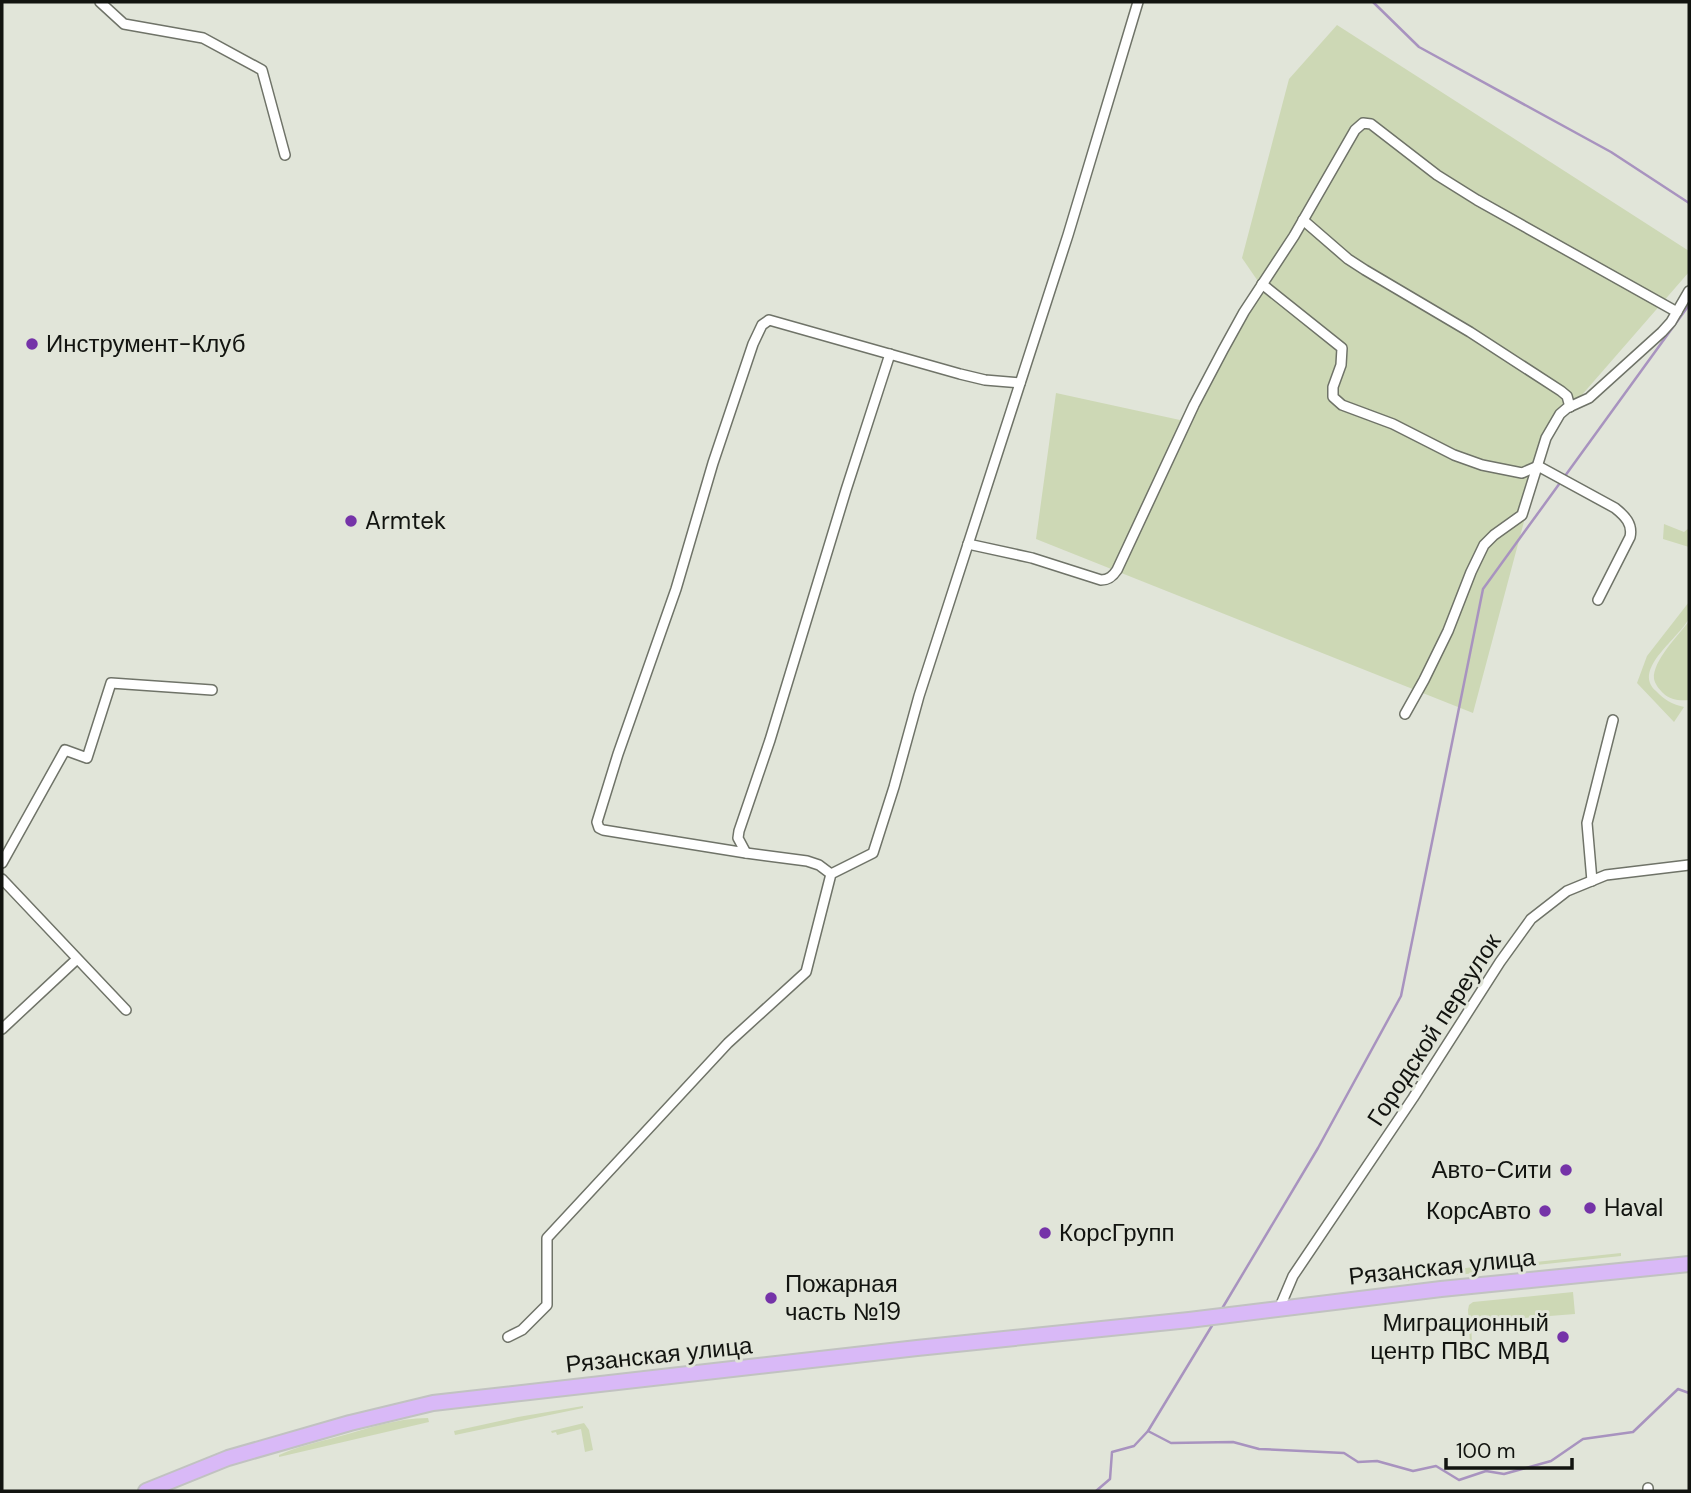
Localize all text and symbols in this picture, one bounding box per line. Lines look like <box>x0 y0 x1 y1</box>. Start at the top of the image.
place label: Инструмент-Клуб <box>46 328 245 359</box>
marker: Инструмент-Клуб <box>24 336 40 352</box>
place label: Armtek <box>365 505 446 536</box>
marker: Armtek <box>343 513 359 529</box>
street label: Городской переулок <box>1360 927 1508 1132</box>
place label: Авто-Сити <box>1432 1154 1552 1185</box>
marker: Авто-Сити <box>1558 1162 1574 1178</box>
place label: Haval <box>1604 1192 1663 1223</box>
place label: КорсАвто <box>1426 1195 1531 1226</box>
marker: Haval <box>1582 1200 1598 1216</box>
marker: КорсАвто <box>1537 1203 1553 1219</box>
place label: КорсГрупп <box>1059 1217 1174 1248</box>
marker: КорсГрупп <box>1037 1225 1053 1241</box>
street label: Рязанская улица <box>1347 1241 1537 1292</box>
place label: Пожарная часть №19 <box>785 1268 901 1327</box>
marker: Пожарная часть №19 <box>763 1290 779 1306</box>
place label: Миграционный центр ПВС МВД <box>1370 1307 1549 1366</box>
street label: Рязанская улица <box>564 1329 754 1380</box>
marker: Миграционный центр ПВС МВД <box>1555 1329 1571 1345</box>
scale bar <box>1446 1426 1572 1470</box>
text: 100 m <box>1456 1437 1516 1465</box>

